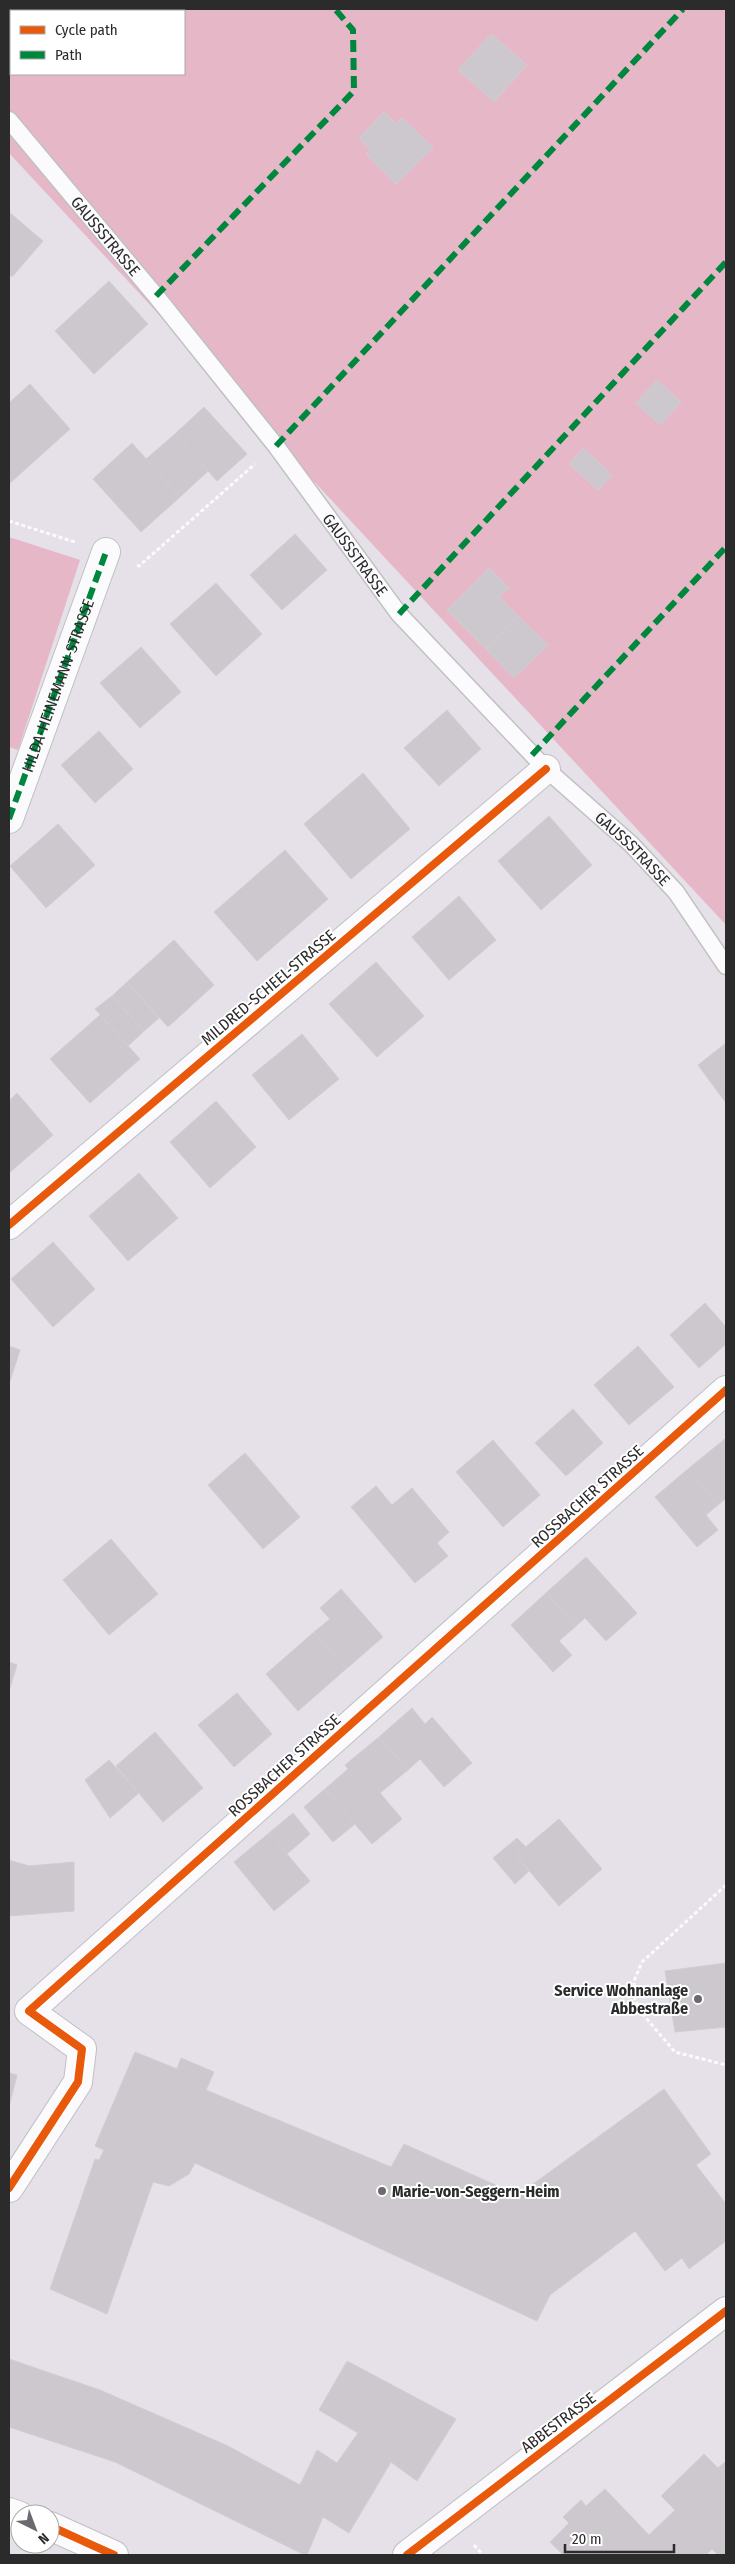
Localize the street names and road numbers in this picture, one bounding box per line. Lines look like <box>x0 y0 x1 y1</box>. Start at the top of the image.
street label: GAUSSSTRASSE <box>67 193 144 280</box>
street label: GAUSSSTRASSE <box>319 510 392 600</box>
street label: HILDA-HEINEMANN-STRASSE <box>18 597 98 775</box>
street label: GAUSSSTRASSE <box>591 808 674 890</box>
street label: MILDRED-SCHEEL-STRASSE <box>197 926 339 1049</box>
street label: ROSSBACHER STRASSE <box>527 1441 647 1552</box>
street label: ROSSBACHER STRASSE <box>224 1710 344 1821</box>
street label: ABBESTRASSE <box>517 2388 599 2457</box>

